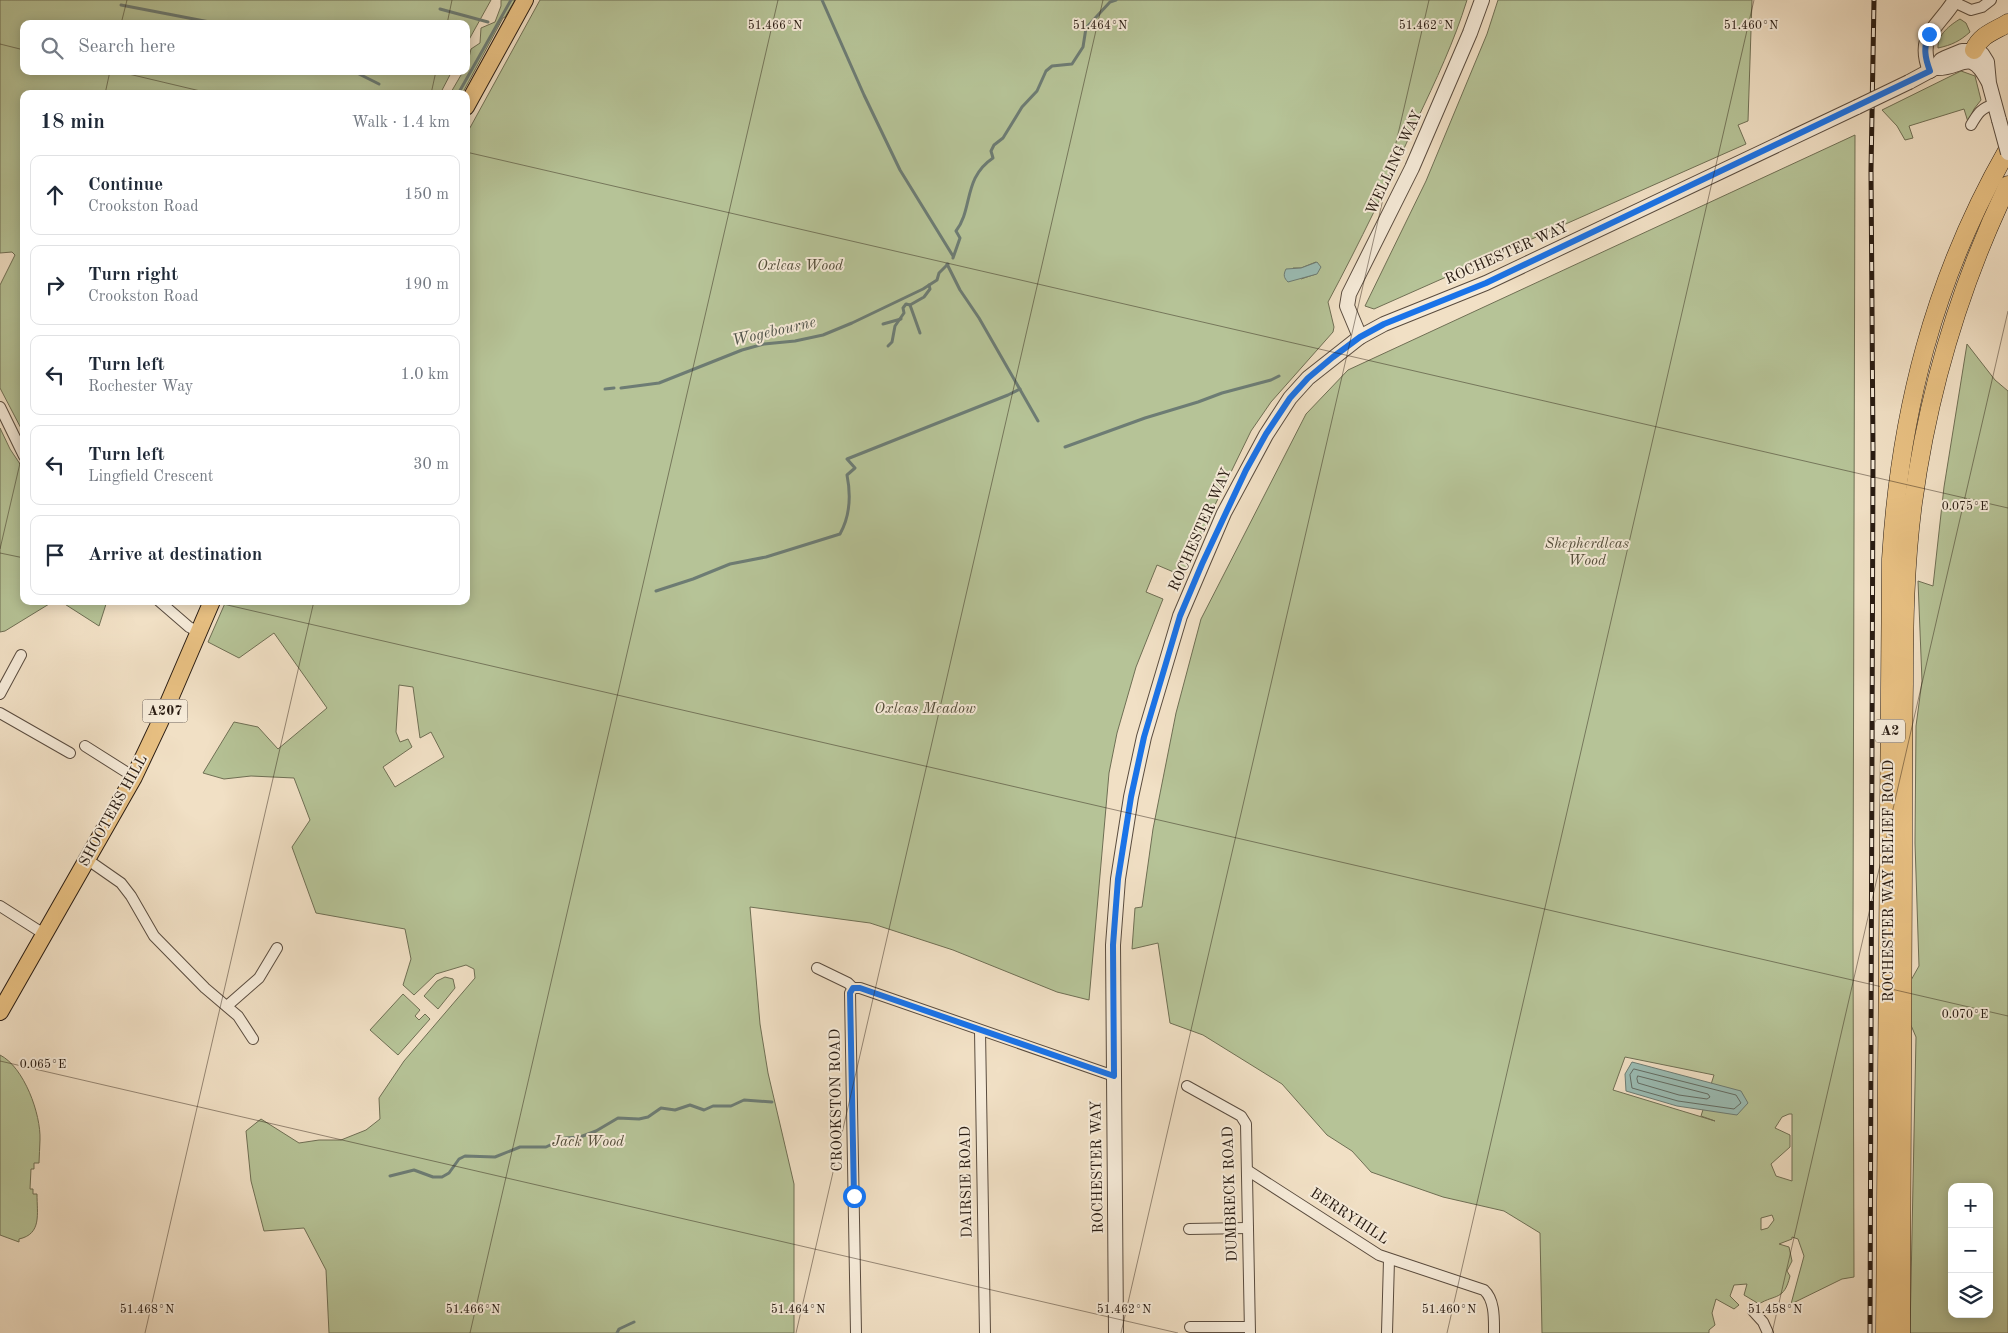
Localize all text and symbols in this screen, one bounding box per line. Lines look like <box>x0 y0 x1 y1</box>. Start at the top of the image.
text: 51.466°N <box>748 19 802 32</box>
text: 51.464°N <box>1073 19 1127 32</box>
text: 51.462°N <box>1399 19 1453 32</box>
text: 51.460°N <box>1724 19 1778 32</box>
search box <box>20 20 470 75</box>
route end <box>1918 23 1941 46</box>
icon: search <box>38 34 66 62</box>
text: Search here <box>78 38 175 57</box>
street label: WELLING WAY <box>1364 108 1426 218</box>
text: 18 min <box>40 112 105 133</box>
text: Walk · 1.4 km <box>352 115 450 131</box>
text: Continue <box>88 176 163 195</box>
icon: ahead <box>41 181 69 209</box>
text: 150 m <box>404 187 449 203</box>
text: Crookston Road <box>88 199 199 215</box>
street label: ROCHESTER WAY <box>1443 220 1571 288</box>
park label: Oxleas Wood <box>757 259 844 274</box>
text: Turn right <box>88 266 178 285</box>
icon: right <box>41 271 69 299</box>
text: 190 m <box>404 277 449 293</box>
text: Crookston Road <box>88 289 199 305</box>
water label: Wogebourne <box>730 314 818 349</box>
text: Turn left <box>88 356 165 375</box>
icon: left <box>41 361 69 389</box>
text: 1.0 km <box>400 367 449 383</box>
text: Rochester Way <box>88 379 193 395</box>
text: Turn left <box>88 446 165 465</box>
icon: left <box>41 451 69 479</box>
text: 30 m <box>413 457 449 473</box>
street label: ROCHESTER WAY <box>1167 466 1235 594</box>
text: Lingfield Crescent <box>88 469 213 485</box>
text: 0.075°E <box>1942 500 1988 513</box>
park label: Shepherdleas Wood <box>1545 537 1629 569</box>
icon: arrive <box>41 541 69 569</box>
text: Arrive at destination <box>88 546 262 565</box>
road number: A207 <box>142 699 188 722</box>
park label: Oxleas Meadow <box>874 702 976 717</box>
road number: A2 <box>1875 719 1905 742</box>
street label: SHOOTERS HILL <box>77 753 151 869</box>
street label: ROCHESTER WAY RELIEF ROAD <box>1882 760 1897 1002</box>
text: 0.070°E <box>1942 1009 1988 1021</box>
street label: CROOKSTON ROAD <box>828 1028 846 1172</box>
text: 0.065°E <box>20 1058 66 1071</box>
street label: ROCHESTER WAY <box>1089 1100 1107 1234</box>
street label: DAIRSIE ROAD <box>959 1126 975 1238</box>
street label: DUMBRECK ROAD <box>1221 1126 1241 1262</box>
park label: Jack Wood <box>552 1135 625 1150</box>
map controls <box>1948 1183 1993 1318</box>
button: + <box>1948 1183 1993 1228</box>
route start <box>843 1185 866 1208</box>
street label: BERRYHILL <box>1307 1186 1391 1248</box>
button: − <box>1948 1228 1993 1273</box>
button: layers <box>1948 1273 1993 1318</box>
text: 51.468°N <box>120 1303 174 1316</box>
text: 51.466°N <box>446 1303 500 1316</box>
text: 51.464°N <box>771 1303 825 1316</box>
text: 51.462°N <box>1097 1303 1151 1316</box>
text: 51.460°N <box>1422 1303 1476 1316</box>
text: 51.458°N <box>1748 1303 1802 1316</box>

